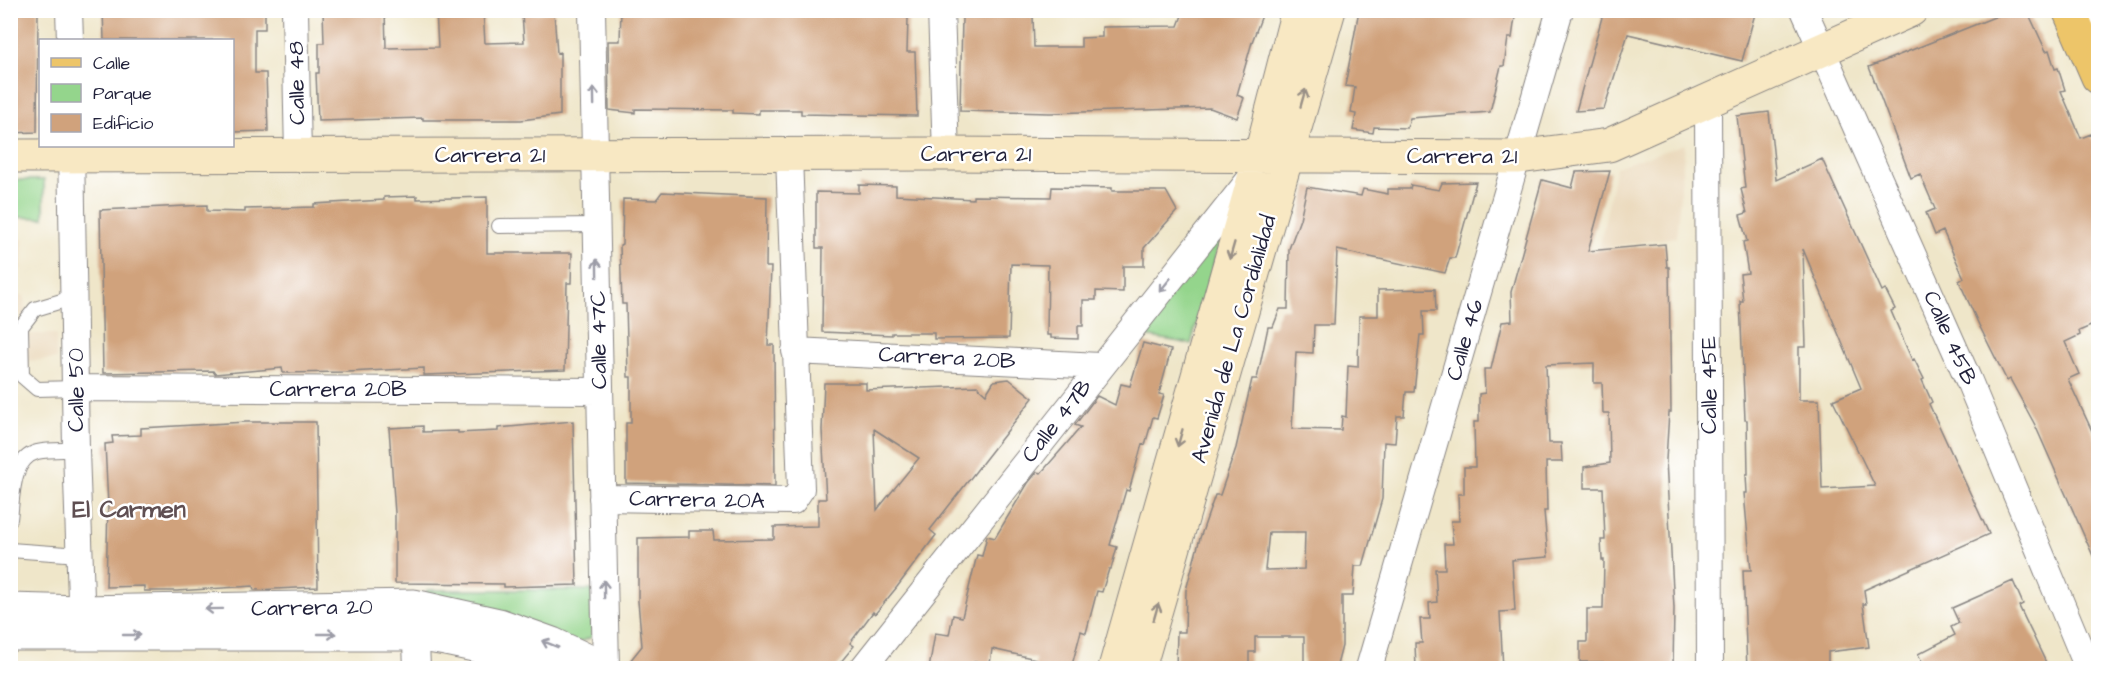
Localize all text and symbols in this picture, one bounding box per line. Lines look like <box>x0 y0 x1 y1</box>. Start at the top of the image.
legend <box>39 39 234 147</box>
street label: Calle 48 <box>281 41 313 125</box>
text: Calle <box>93 51 131 76</box>
text: Parque <box>93 81 152 106</box>
one-way arrow <box>588 86 600 106</box>
one-way arrow <box>1298 89 1309 108</box>
text: Edificio <box>93 111 153 136</box>
street label: Carrera 21 <box>921 139 1031 170</box>
street label: Carrera 21 <box>435 140 545 171</box>
street label: Carrera 21 <box>1407 141 1517 172</box>
street label: Avenida de La Cordialidad <box>1184 211 1284 467</box>
one-way arrow <box>1226 241 1238 260</box>
one-way arrow <box>592 259 603 279</box>
one-way arrow <box>1158 277 1171 293</box>
street label: Calle 45B <box>1915 286 1985 391</box>
street label: Calle 47C <box>583 290 615 390</box>
street label: Calle 46 <box>1439 296 1491 384</box>
street label: Calle 45E <box>1694 336 1725 434</box>
street label: Carrera 20B <box>878 339 1017 377</box>
street label: Calle 50 <box>61 348 92 432</box>
street label: Calle 47B <box>1014 372 1100 469</box>
street label: Carrera 20B <box>269 374 407 405</box>
one-way arrow <box>1173 428 1185 447</box>
street label: Carrera 20A <box>629 483 765 517</box>
district label: El Carmen <box>72 493 186 527</box>
one-way arrow <box>598 580 610 600</box>
street label: Carrera 20 <box>251 591 373 625</box>
one-way arrow <box>1150 603 1162 622</box>
one-way arrow <box>204 604 224 615</box>
one-way arrow <box>316 628 336 640</box>
one-way arrow <box>121 629 141 641</box>
one-way arrow <box>541 638 560 649</box>

